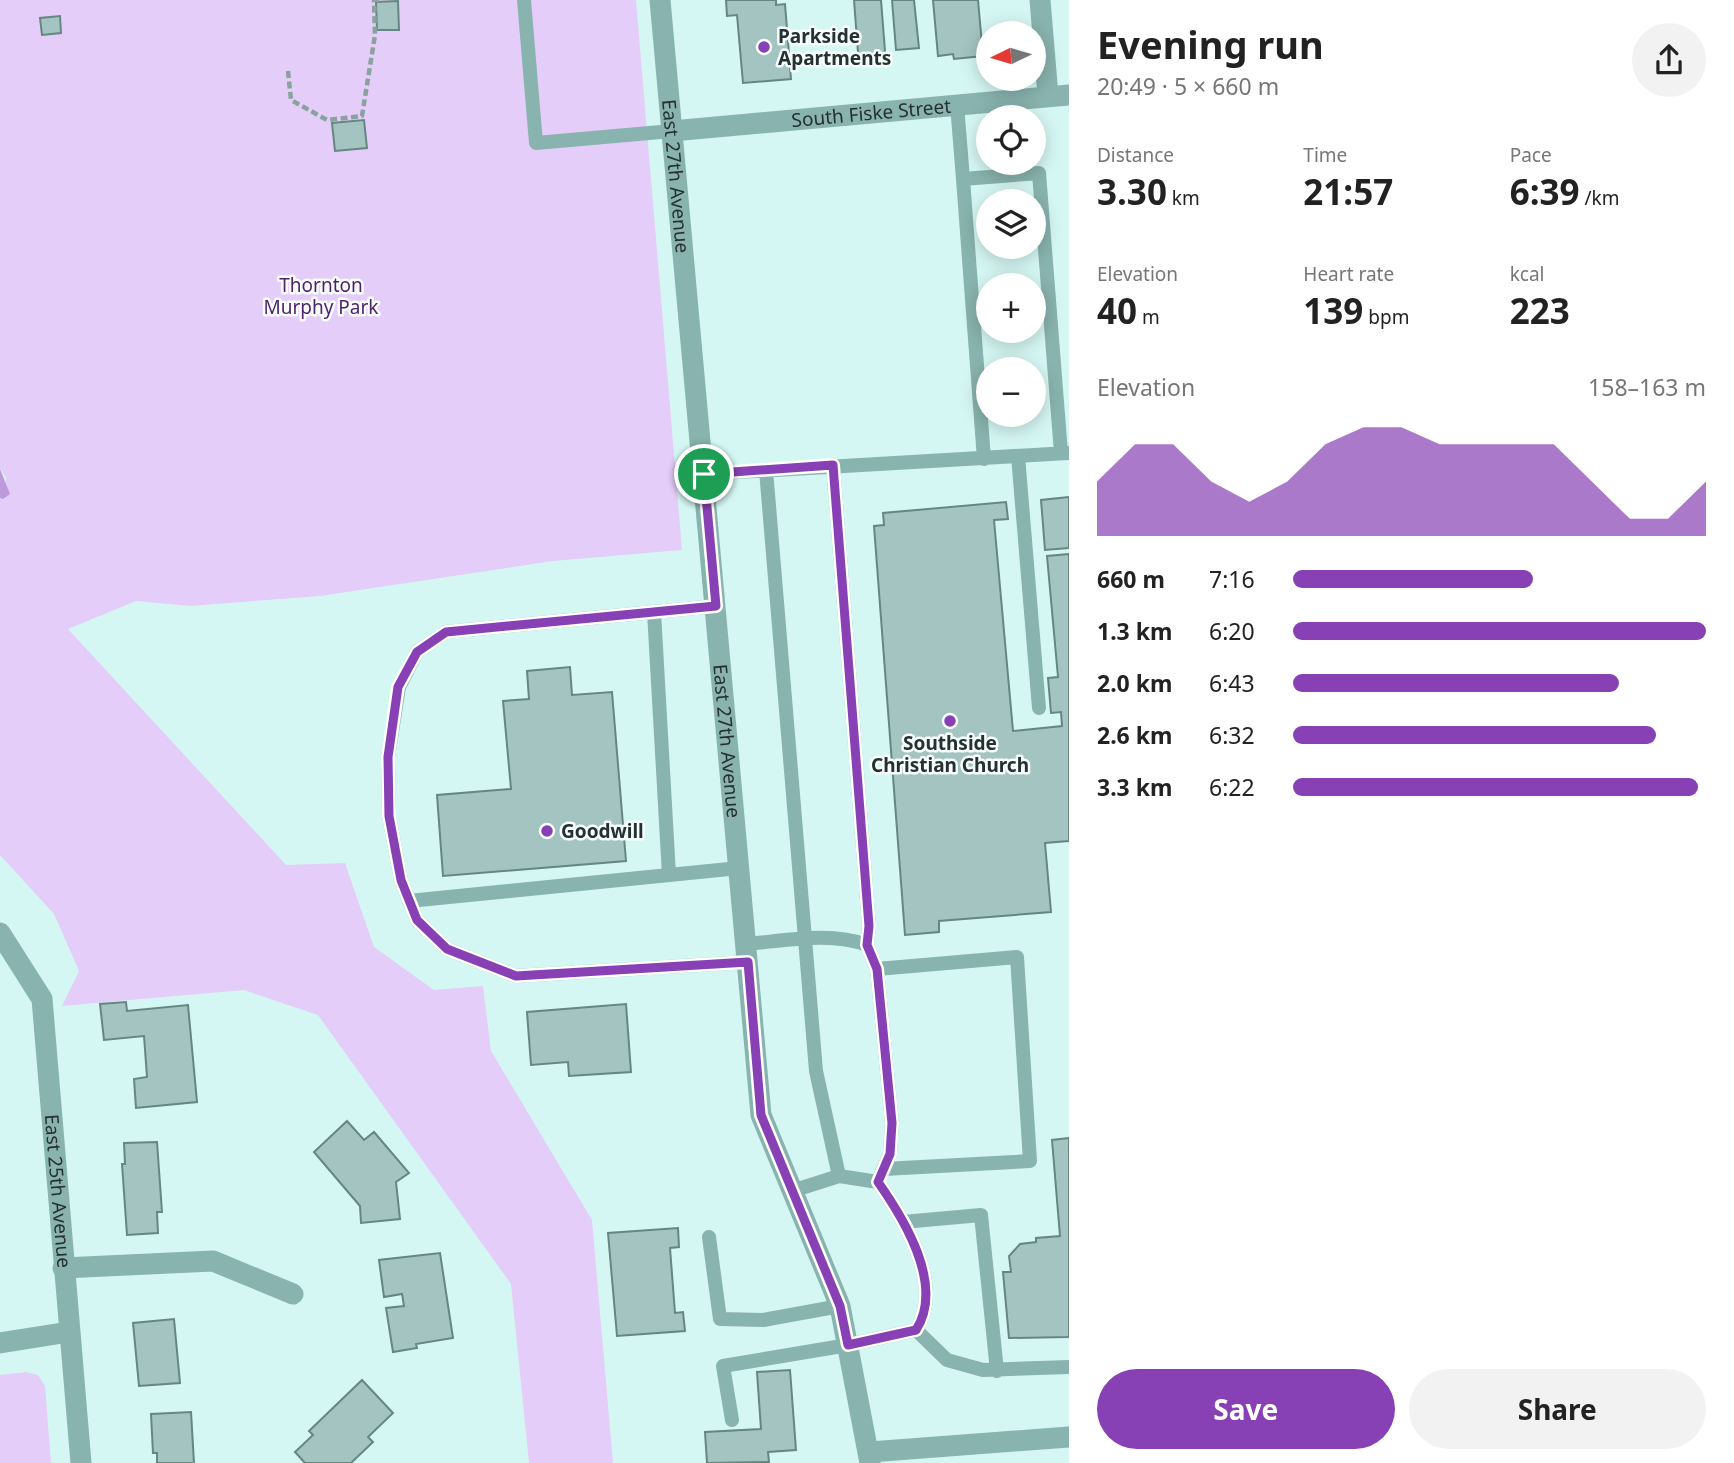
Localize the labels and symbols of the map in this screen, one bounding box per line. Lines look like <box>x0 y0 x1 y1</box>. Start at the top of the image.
north arrow <box>976 21 1046 91</box>
place label: Parkside Apartments <box>778 23 891 71</box>
marker: Parkside Apartments <box>756 39 772 55</box>
street label: South Fiske Street <box>790 93 952 133</box>
street label: East 27th Avenue <box>656 98 696 254</box>
park label: Thornton Murphy Park <box>263 272 379 320</box>
pin <box>674 444 734 504</box>
street label: East 27th Avenue <box>707 663 747 819</box>
marker: Southside Christian Church <box>942 713 958 729</box>
place label: Southside Christian Church <box>871 730 1029 778</box>
place label: Goodwill <box>561 818 644 844</box>
marker: Goodwill <box>539 823 555 839</box>
street label: East 25th Avenue <box>39 1113 78 1269</box>

